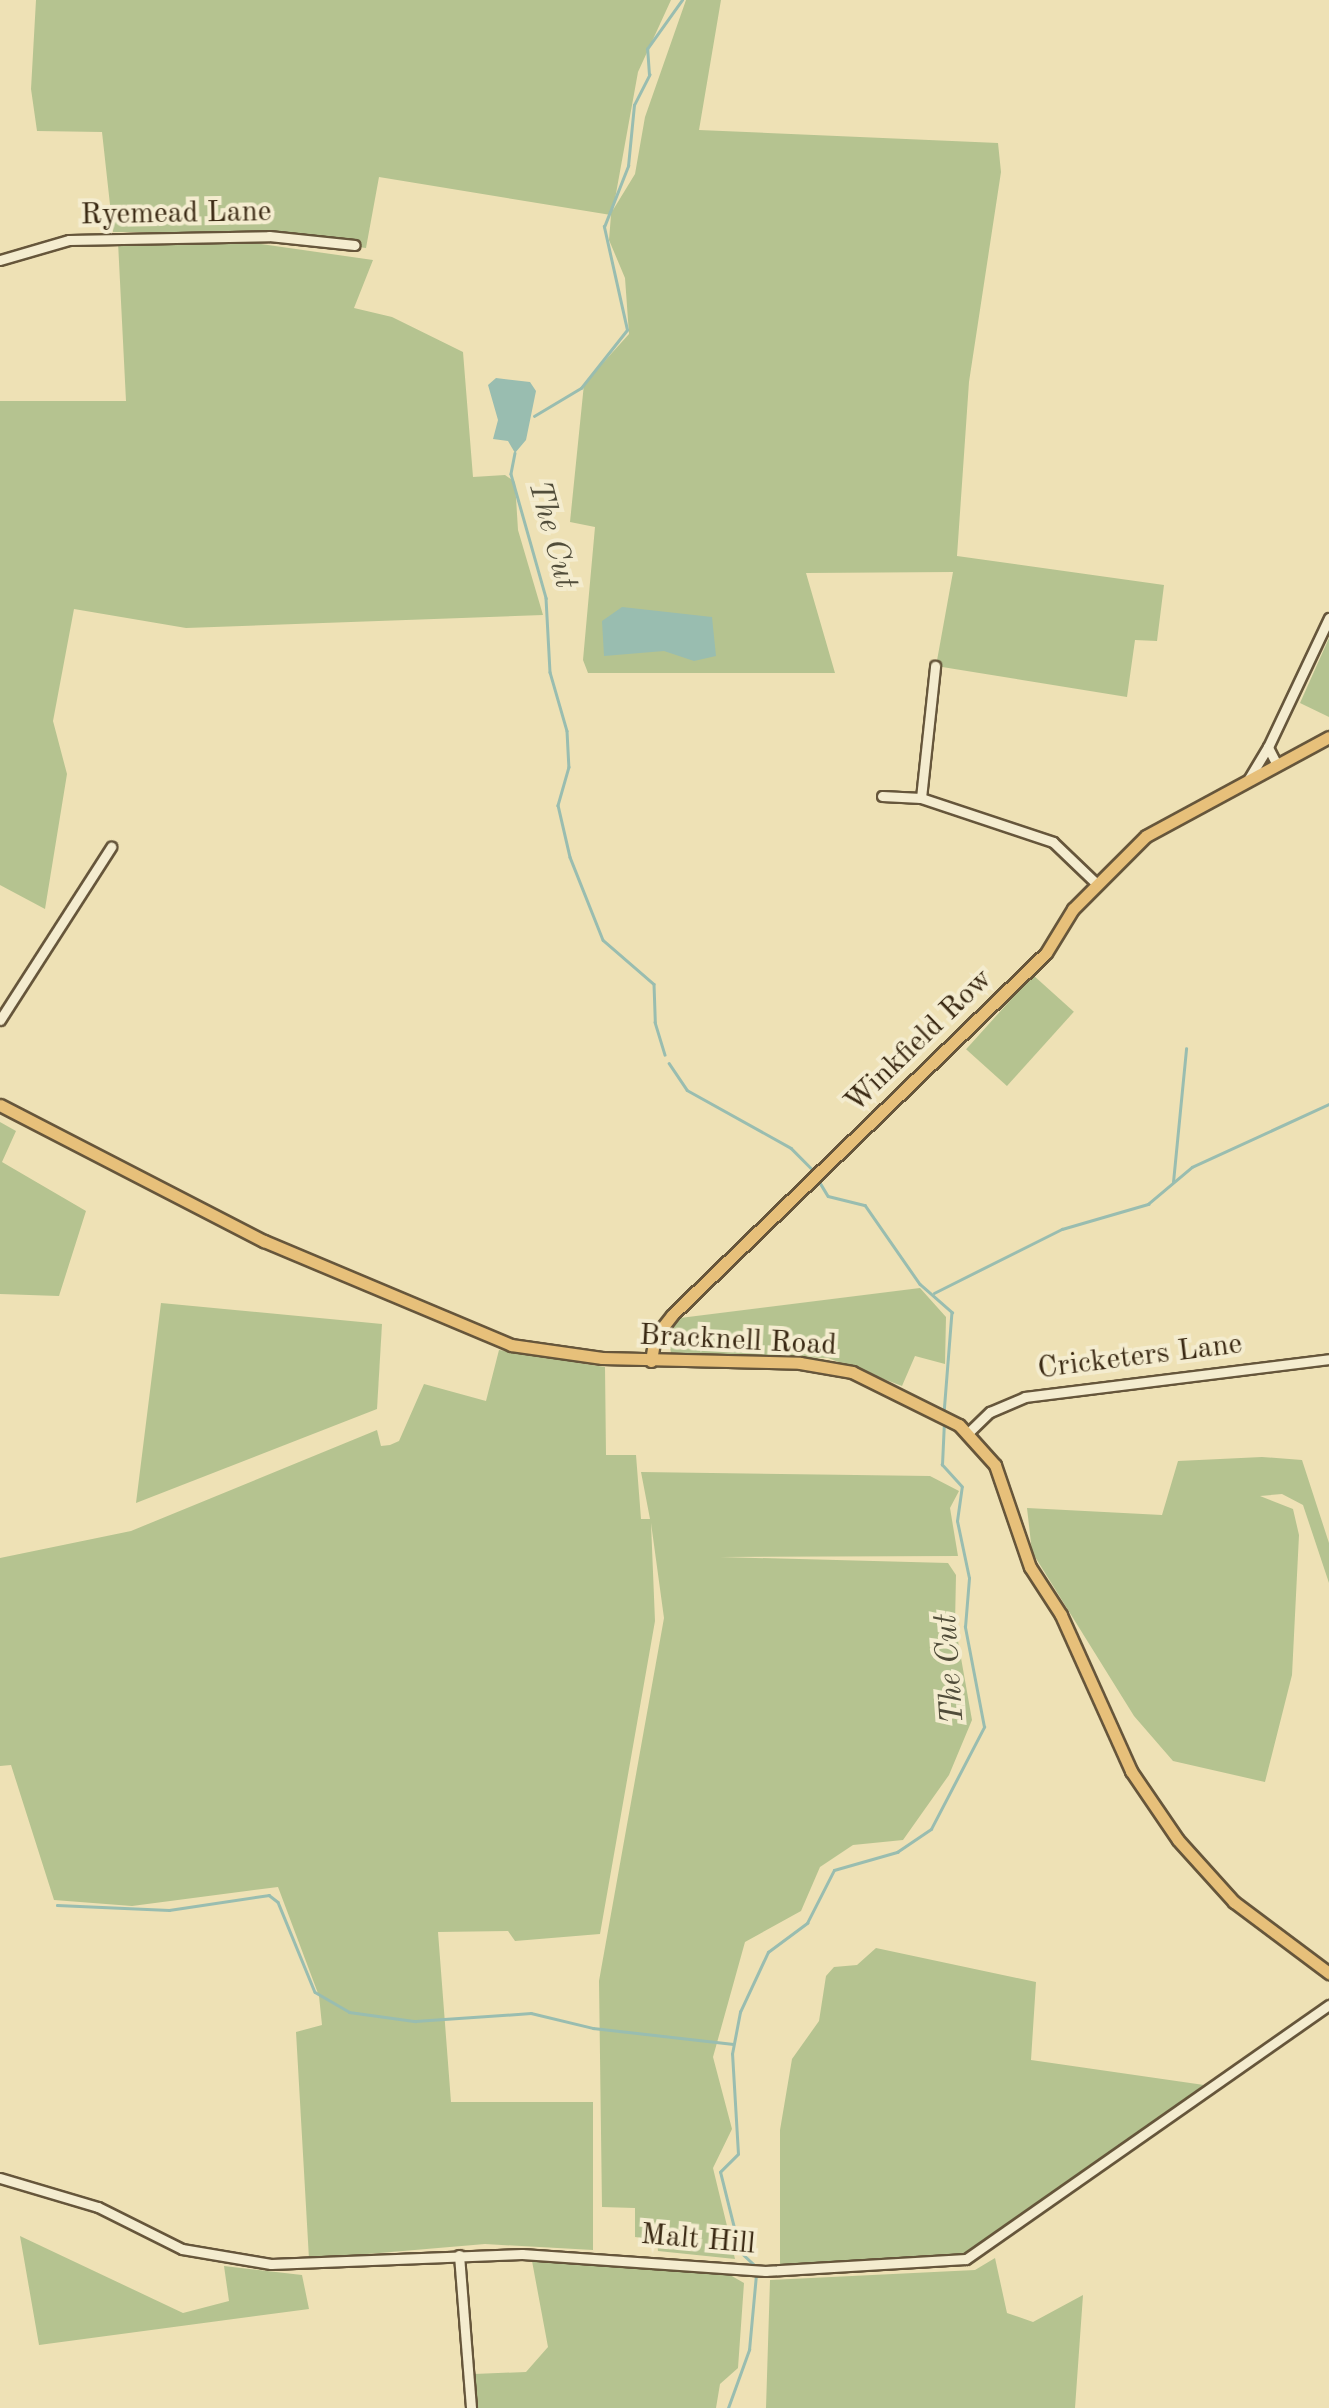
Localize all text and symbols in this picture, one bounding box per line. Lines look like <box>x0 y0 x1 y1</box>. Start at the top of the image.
street label: Ryemead Lane <box>80 194 272 234</box>
water label: The Cut <box>518 477 584 593</box>
street label: Winkfield Row <box>838 961 1000 1121</box>
street label: Bracknell Road <box>638 1318 838 1364</box>
street label: Cricketers Lane <box>1036 1327 1244 1387</box>
water label: The Cut <box>928 1613 974 1725</box>
street label: Malt Hill <box>639 2217 757 2263</box>

